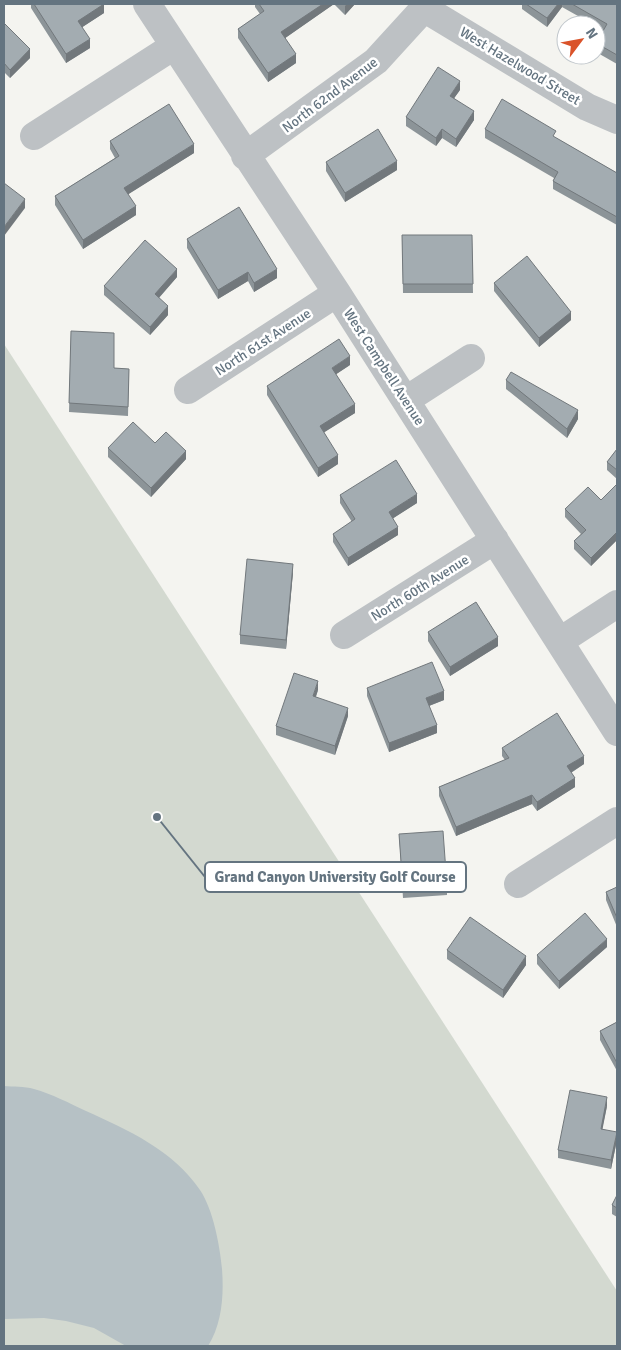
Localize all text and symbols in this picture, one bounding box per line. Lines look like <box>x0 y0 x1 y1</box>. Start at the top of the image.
north arrow <box>556 15 606 65</box>
street label: West Hazelwood Street <box>457 23 583 109</box>
text: N <box>582 25 601 42</box>
street label: North 62nd Avenue <box>279 54 381 136</box>
street label: North 61st Avenue <box>212 305 314 379</box>
street label: West Campbell Avenue <box>340 305 428 429</box>
street label: North 60th Avenue <box>368 551 472 625</box>
callout: Grand Canyon University Golf Course <box>205 862 466 892</box>
text: Grand Canyon University Golf Course <box>214 868 456 886</box>

